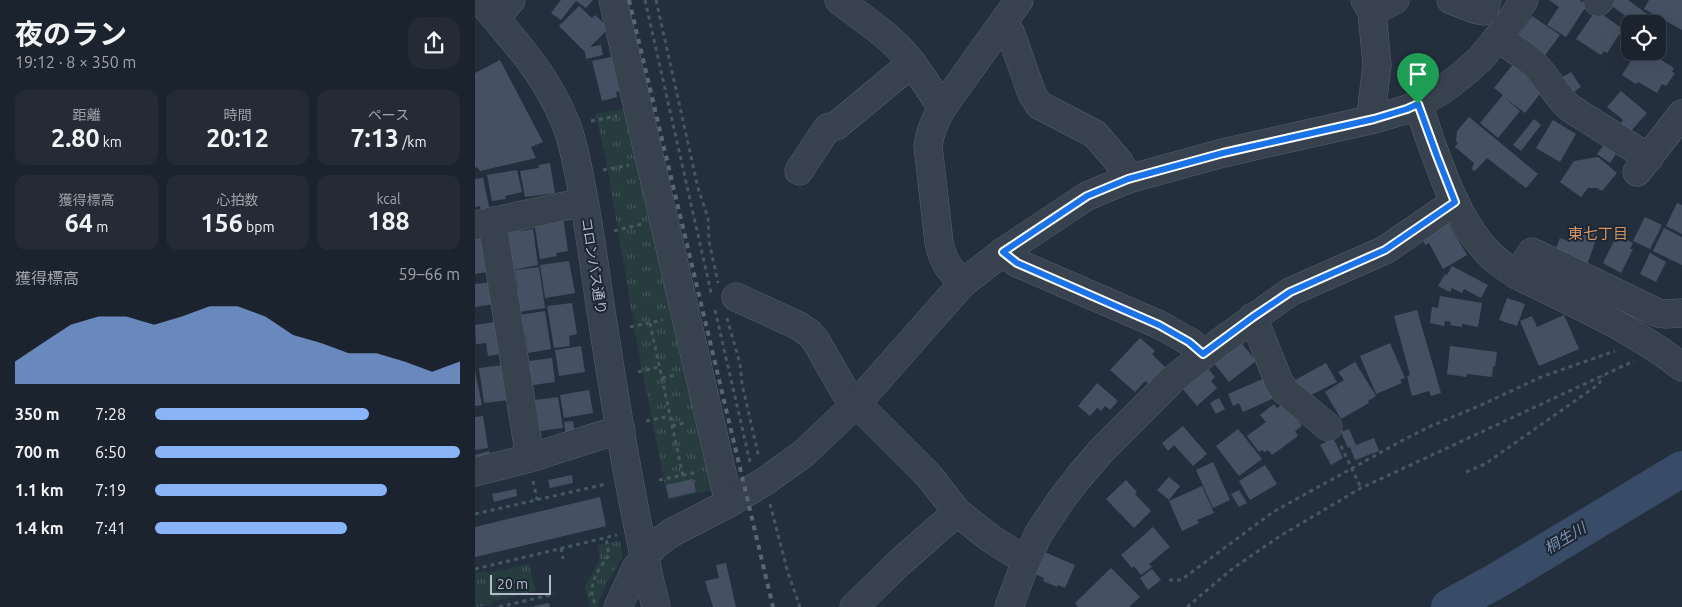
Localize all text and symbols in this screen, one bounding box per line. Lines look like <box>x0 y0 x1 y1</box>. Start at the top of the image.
map controls <box>1621 15 1666 60</box>
button: locate <box>1621 15 1666 60</box>
button: share <box>408 17 460 69</box>
text: 夜のラン <box>15 18 127 49</box>
text: 19:12 · 8 × 350 m <box>15 53 136 71</box>
pin <box>1397 53 1439 104</box>
icon: arrive <box>1404 60 1432 88</box>
text: 距離 <box>73 107 101 123</box>
text: 時間 <box>224 107 252 123</box>
text: ペース <box>368 107 409 123</box>
text: 2.80 <box>51 124 100 152</box>
text: 20:12 <box>206 124 269 152</box>
text: 7:13 <box>351 124 399 152</box>
text: km <box>100 134 122 150</box>
text: /km <box>399 134 427 150</box>
text: kcal <box>376 191 401 207</box>
text: 獲得標高 <box>59 192 115 208</box>
text: 心拍数 <box>217 192 259 208</box>
text: 188 <box>367 207 410 235</box>
text: 64 <box>65 209 93 237</box>
text: 156 <box>201 209 243 237</box>
street label: コロンバス通り <box>578 216 610 316</box>
text: m <box>93 219 108 235</box>
text: bpm <box>243 219 274 235</box>
district label: 東七丁目 <box>1568 225 1628 242</box>
text: 59–66 m <box>398 265 460 283</box>
text: 獲得標高 <box>15 269 79 287</box>
text: 350 m <box>15 405 60 423</box>
text: 7:28 <box>95 405 126 423</box>
text: 700 m <box>15 443 60 461</box>
text: 6:50 <box>95 443 126 461</box>
text: 1.1 km <box>15 481 64 499</box>
text: 7:19 <box>95 481 126 499</box>
water label: 桐生川 <box>1541 518 1590 557</box>
text: 1.4 km <box>15 519 64 537</box>
text: 7:41 <box>95 519 126 537</box>
scale bar <box>490 572 551 595</box>
text: 20 m <box>497 576 528 592</box>

